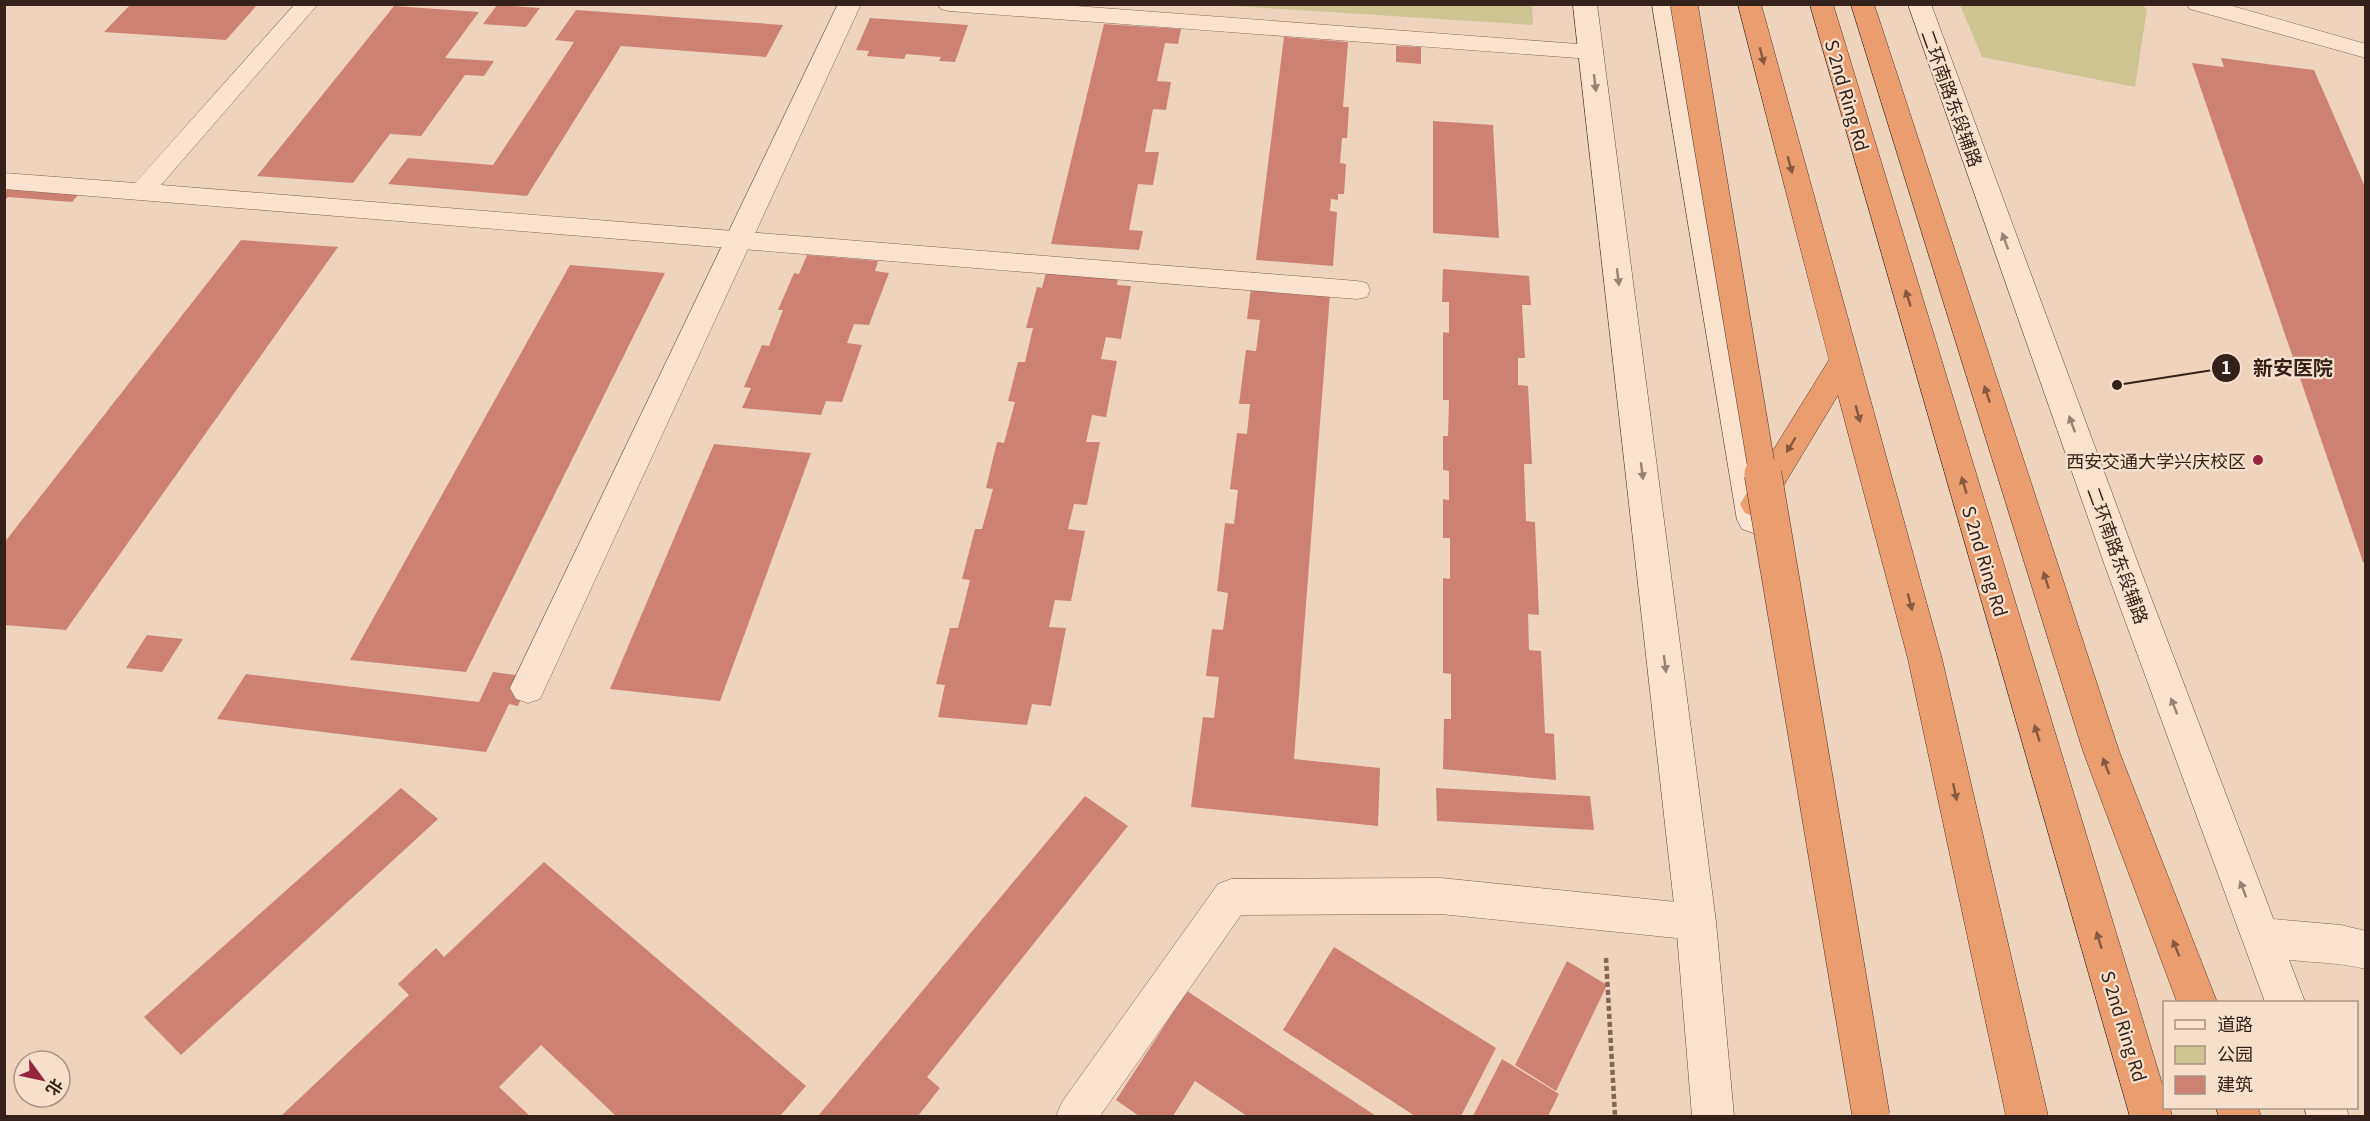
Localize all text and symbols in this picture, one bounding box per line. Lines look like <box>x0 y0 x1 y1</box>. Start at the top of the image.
street label: 二环南路东段辅路 <box>1916 26 1990 170</box>
street label: S 2nd Ring Rd <box>1820 36 1876 154</box>
one-way arrow <box>1757 47 1767 66</box>
one-way arrow <box>1590 74 1600 93</box>
one-way arrow <box>1786 156 1795 174</box>
one-way arrow <box>2000 232 2010 250</box>
one-way arrow <box>1614 268 1623 287</box>
one-way arrow <box>1903 289 1912 307</box>
callout: 新安医院 <box>2211 349 2345 387</box>
text: 新安医院 <box>2253 352 2333 381</box>
text: 1 <box>2221 353 2231 379</box>
one-way arrow <box>1982 385 1991 403</box>
one-way arrow <box>1854 405 1864 423</box>
one-way arrow <box>2066 415 2076 433</box>
one-way arrow <box>1786 437 1797 453</box>
place label: 西安交通大学兴庆校区 <box>2066 447 2246 473</box>
marker: 西安交通大学兴庆校区 <box>2251 453 2265 467</box>
one-way arrow <box>1637 461 1646 480</box>
one-way arrow <box>1959 476 1968 494</box>
street label: 二环南路东段辅路 <box>2082 483 2156 627</box>
street label: S 2nd Ring Rd <box>1957 502 2015 620</box>
one-way arrow <box>2041 571 2050 589</box>
one-way arrow <box>1906 593 1915 611</box>
one-way arrow <box>1660 655 1670 674</box>
one-way arrow <box>2169 697 2179 715</box>
one-way arrow <box>2032 724 2041 742</box>
one-way arrow <box>2101 756 2111 774</box>
one-way arrow <box>1950 782 1960 801</box>
one-way arrow <box>2237 880 2247 898</box>
one-way arrow <box>2094 931 2103 949</box>
one-way arrow <box>2171 939 2180 957</box>
street label: S 2nd Ring Rd <box>2096 967 2154 1085</box>
legend <box>2163 1001 2358 1109</box>
text: 道路 <box>2217 1010 2253 1036</box>
text: 公园 <box>2217 1040 2253 1066</box>
north arrow <box>12 1049 72 1109</box>
text: 建筑 <box>2217 1070 2253 1096</box>
text: 北 <box>41 1074 70 1101</box>

